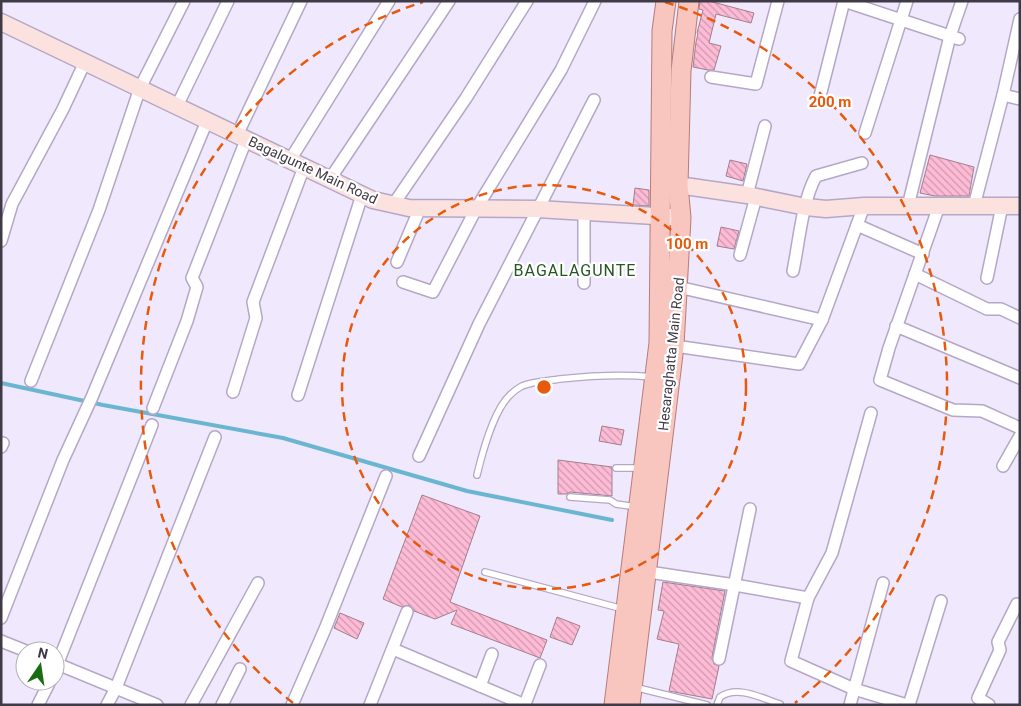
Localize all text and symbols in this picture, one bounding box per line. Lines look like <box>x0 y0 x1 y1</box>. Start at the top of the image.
text: 200 m <box>809 93 851 111</box>
street label: Bagalgunte Main Road <box>246 133 380 207</box>
text: 100 m <box>666 235 708 253</box>
district label: BAGALAGUNTE <box>514 261 636 280</box>
street label: Hesaraghatta Main Road <box>655 276 687 432</box>
centre of rings <box>535 378 553 396</box>
north arrow <box>15 641 65 691</box>
text: N <box>36 644 50 662</box>

